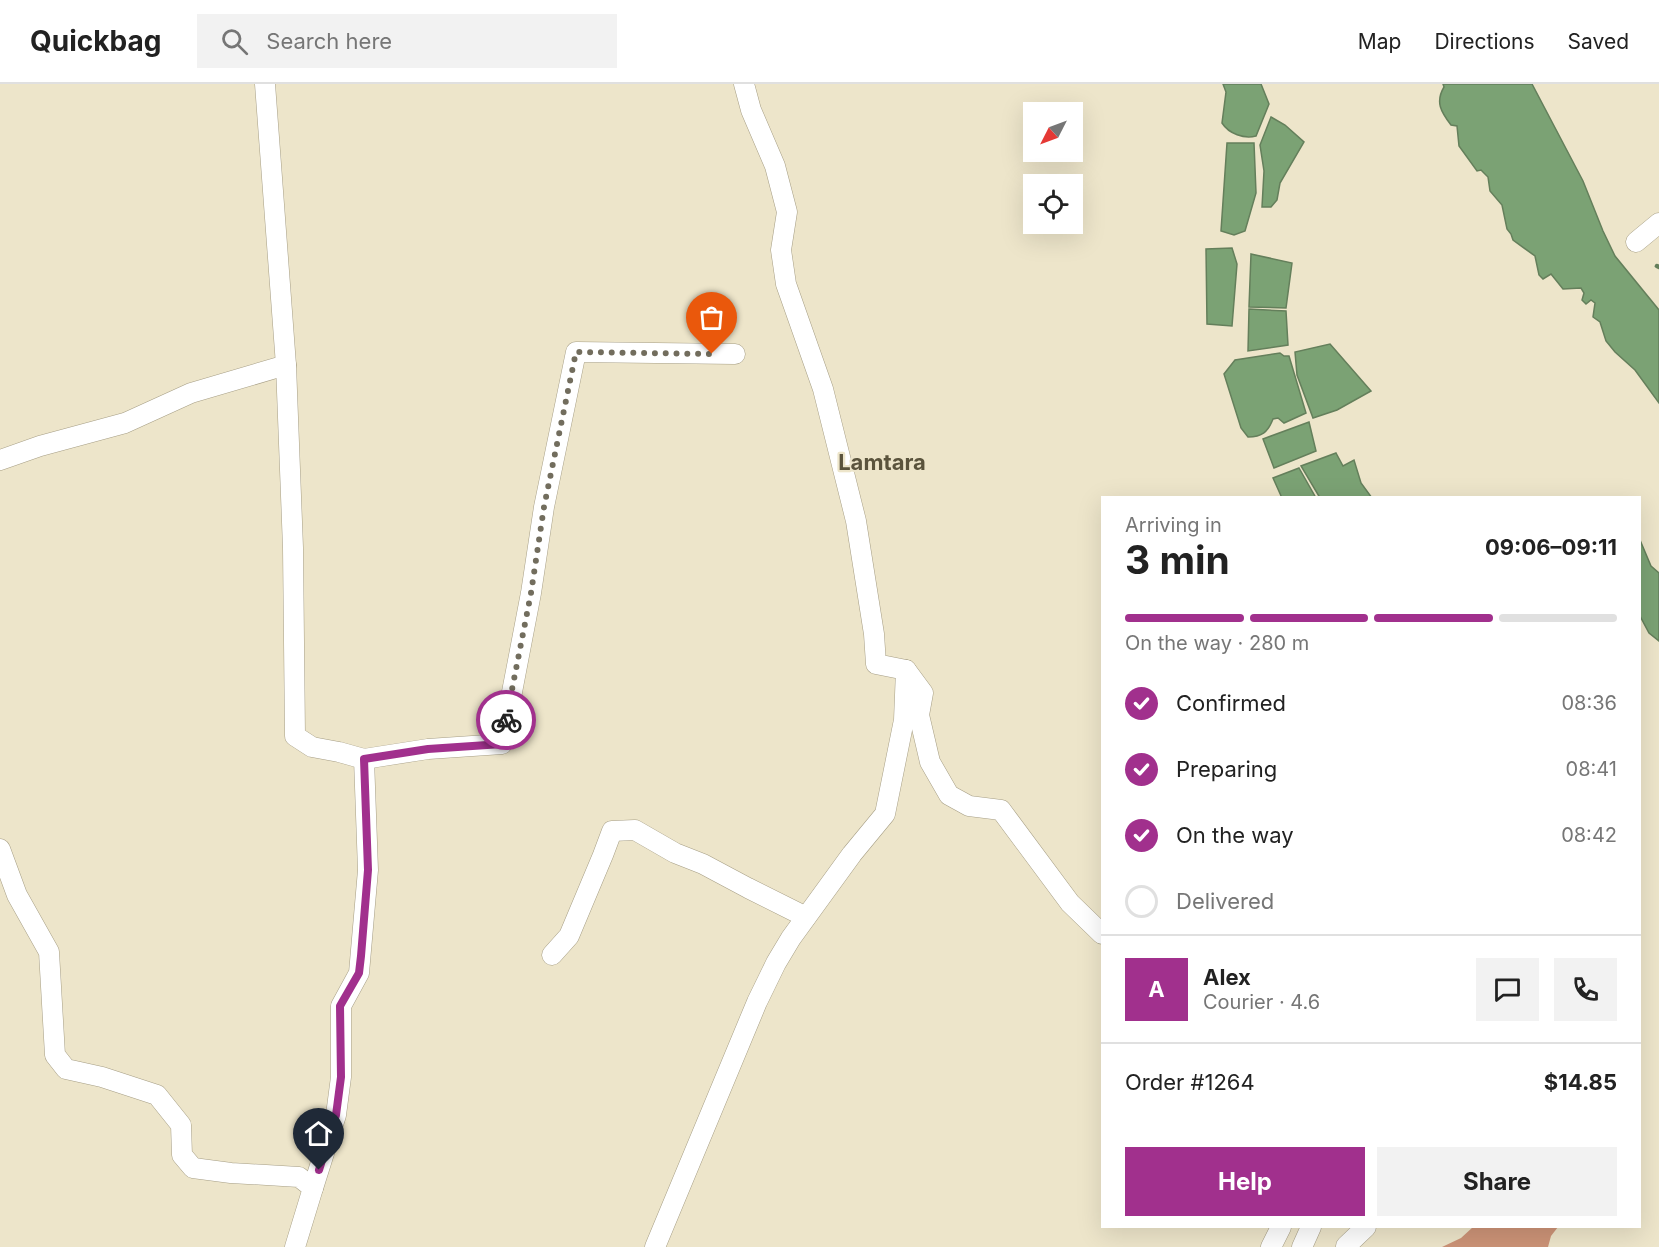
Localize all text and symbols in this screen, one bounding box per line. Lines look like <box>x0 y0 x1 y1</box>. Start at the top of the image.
search box <box>197 14 617 68</box>
text: Quickbag <box>30 24 161 58</box>
icon: search <box>218 25 251 58</box>
text: Search here <box>266 28 392 54</box>
text: Map <box>1358 29 1401 54</box>
text: Directions <box>1434 29 1535 54</box>
text: Saved <box>1568 29 1629 54</box>
north arrow <box>1023 102 1083 162</box>
map controls <box>1023 102 1083 234</box>
button: locate <box>1023 174 1083 234</box>
pin <box>686 292 737 354</box>
icon: bag <box>695 301 728 334</box>
district label: Lamtara <box>838 449 926 475</box>
text: Arriving in <box>1125 513 1222 537</box>
text: 09:06–09:11 <box>1485 534 1617 560</box>
text: 3 min <box>1125 536 1230 583</box>
text: On the way · 280 m <box>1125 631 1309 655</box>
icon: check <box>1125 687 1158 720</box>
courier <box>476 690 536 750</box>
text: Confirmed <box>1176 690 1286 716</box>
text: 08:36 <box>1561 691 1617 715</box>
icon: bike <box>490 704 523 737</box>
icon: check <box>1125 753 1158 786</box>
text: Preparing <box>1176 756 1277 782</box>
text: 08:41 <box>1566 757 1617 781</box>
icon: check <box>1125 819 1158 852</box>
text: On the way <box>1176 822 1294 848</box>
text: 08:42 <box>1561 823 1617 847</box>
text: Delivered <box>1176 888 1274 914</box>
button: chat <box>1476 958 1539 1021</box>
button: phone <box>1554 958 1617 1021</box>
text: Alex <box>1203 964 1251 990</box>
text: A <box>1148 976 1165 1002</box>
text: Courier · 4.6 <box>1203 990 1320 1014</box>
text: Order #1264 <box>1125 1069 1255 1095</box>
text: $14.85 <box>1544 1069 1617 1095</box>
pin <box>293 1108 344 1170</box>
icon: home <box>302 1117 335 1150</box>
button: Help <box>1125 1147 1365 1216</box>
button: Share <box>1377 1147 1617 1216</box>

